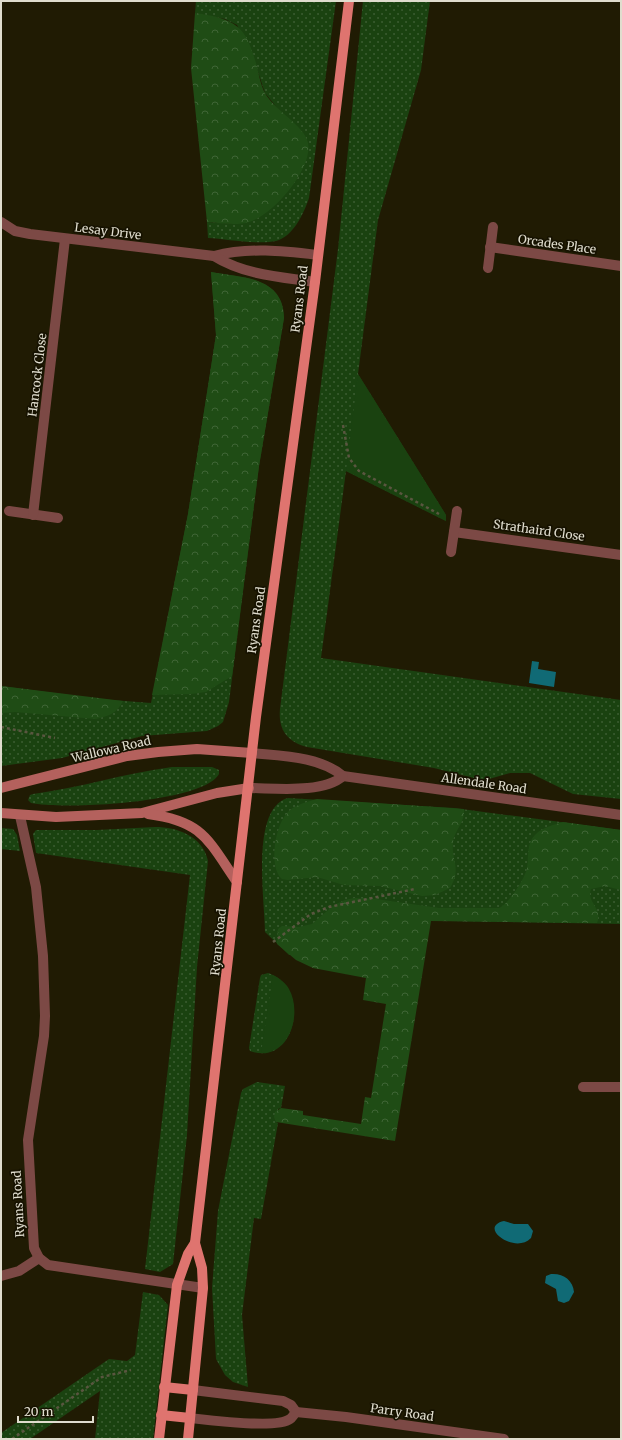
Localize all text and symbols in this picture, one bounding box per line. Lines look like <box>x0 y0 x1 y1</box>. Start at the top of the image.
street label: Lesay Drive <box>74 219 142 243</box>
street label: Orcades Place <box>517 231 597 257</box>
street label: Ryans Road <box>287 265 311 333</box>
street label: Hancock Close <box>24 332 50 418</box>
street label: Strathaird Close <box>492 516 586 544</box>
street label: Ryans Road <box>244 586 268 654</box>
street label: Wallowa Road <box>69 733 152 766</box>
street label: Allendale Road <box>439 769 528 796</box>
street label: Ryans Road <box>207 908 229 976</box>
street label: Ryans Road <box>9 1170 27 1238</box>
scale bar <box>18 1398 93 1424</box>
street label: Parry Road <box>369 1400 435 1424</box>
text: 20 m <box>24 1404 53 1419</box>

